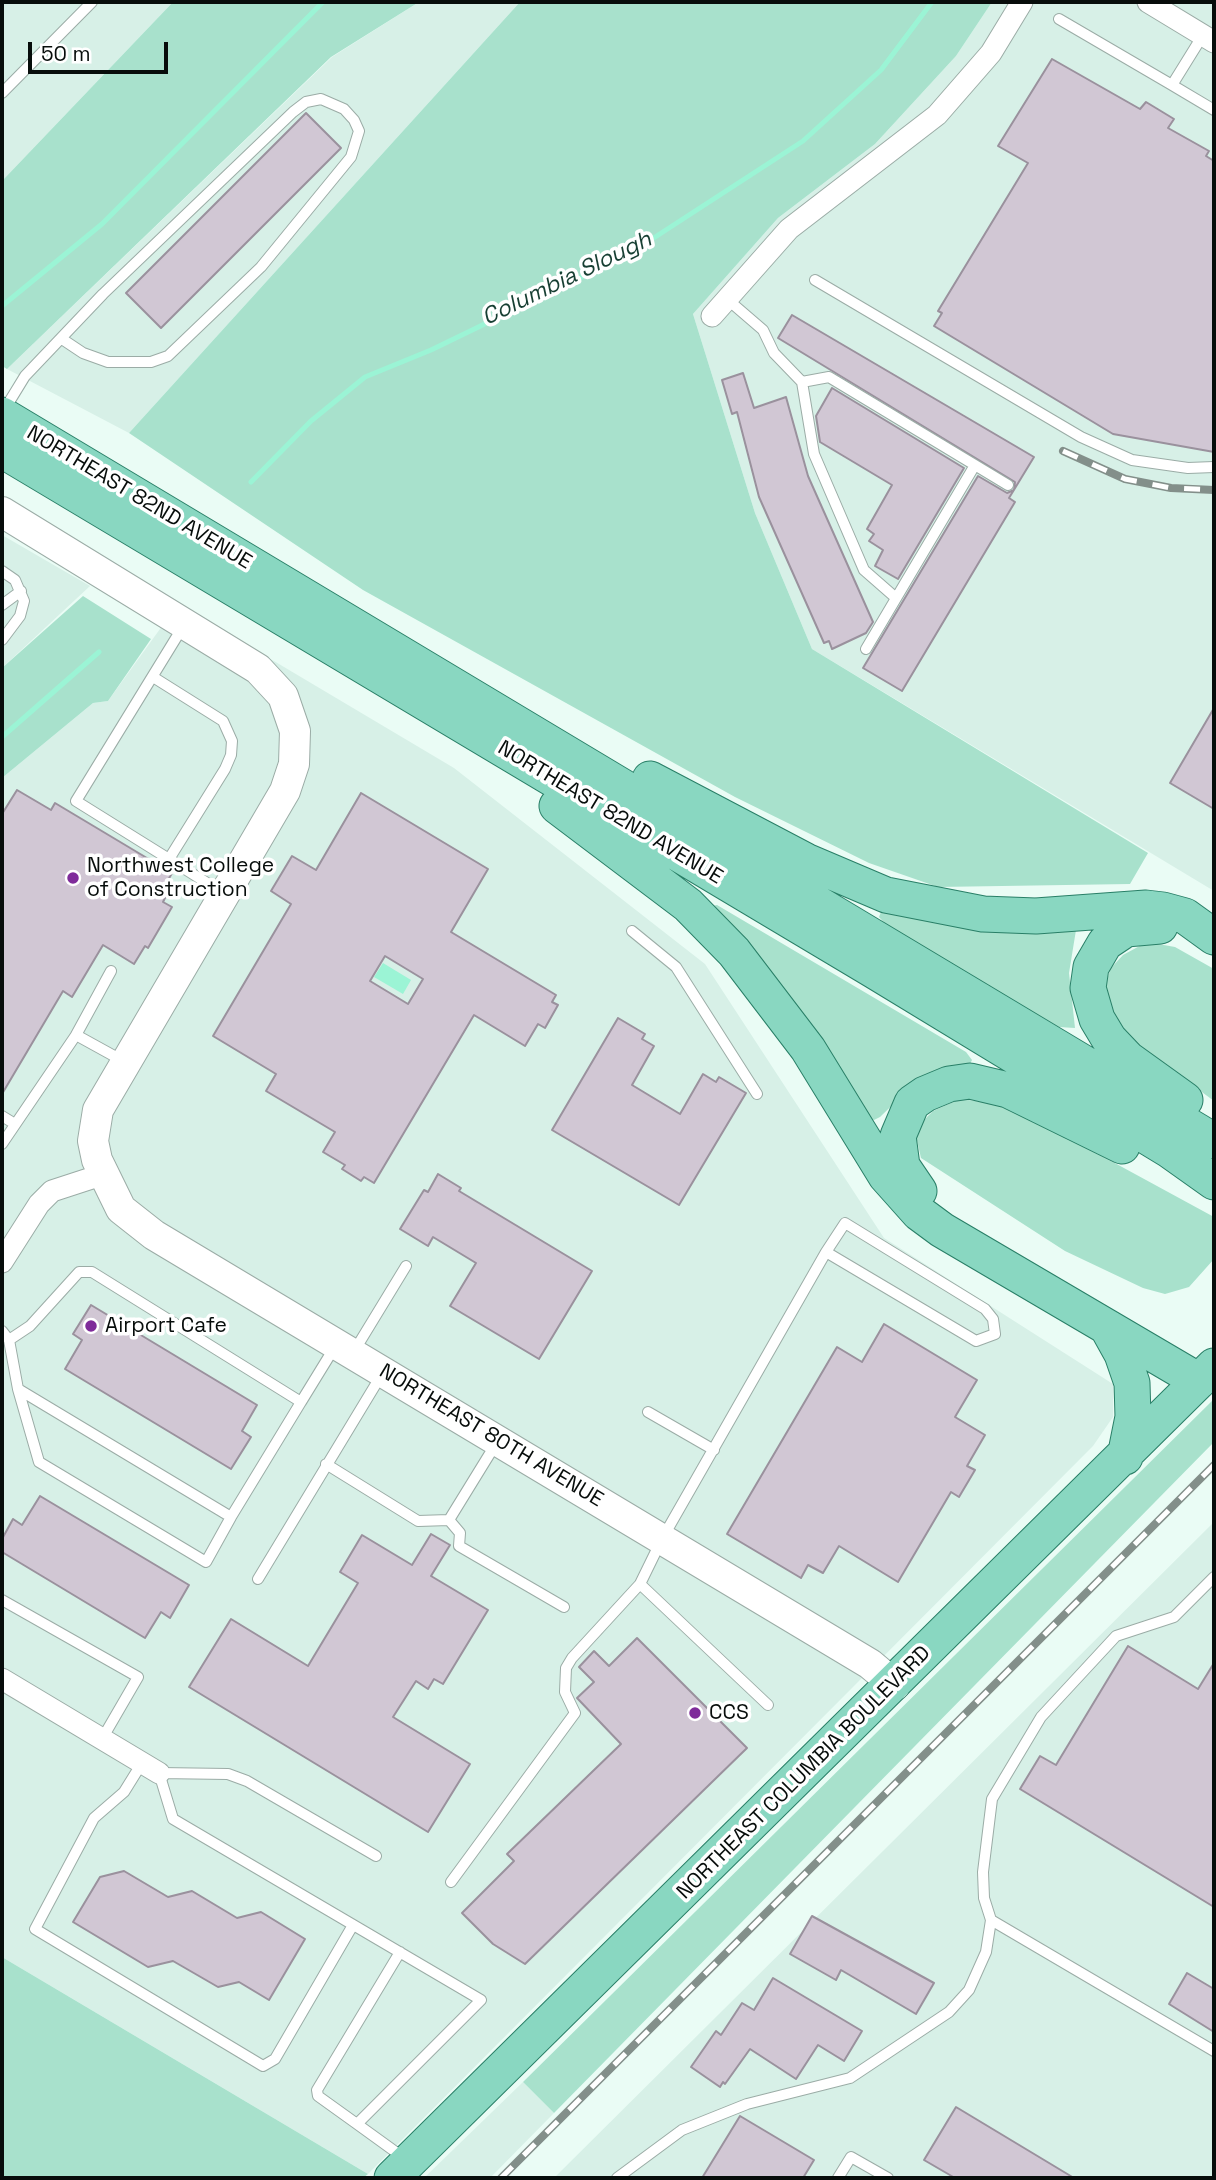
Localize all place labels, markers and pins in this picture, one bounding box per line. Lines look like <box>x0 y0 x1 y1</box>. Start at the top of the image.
place label: Northwest College of Construction <box>87 853 274 903</box>
marker: Northwest College of Construction <box>65 870 81 886</box>
place label: Airport Cafe <box>105 1313 227 1339</box>
marker: Airport Cafe <box>83 1318 99 1334</box>
place label: CCS <box>709 1700 749 1726</box>
marker: CCS <box>687 1705 703 1721</box>

